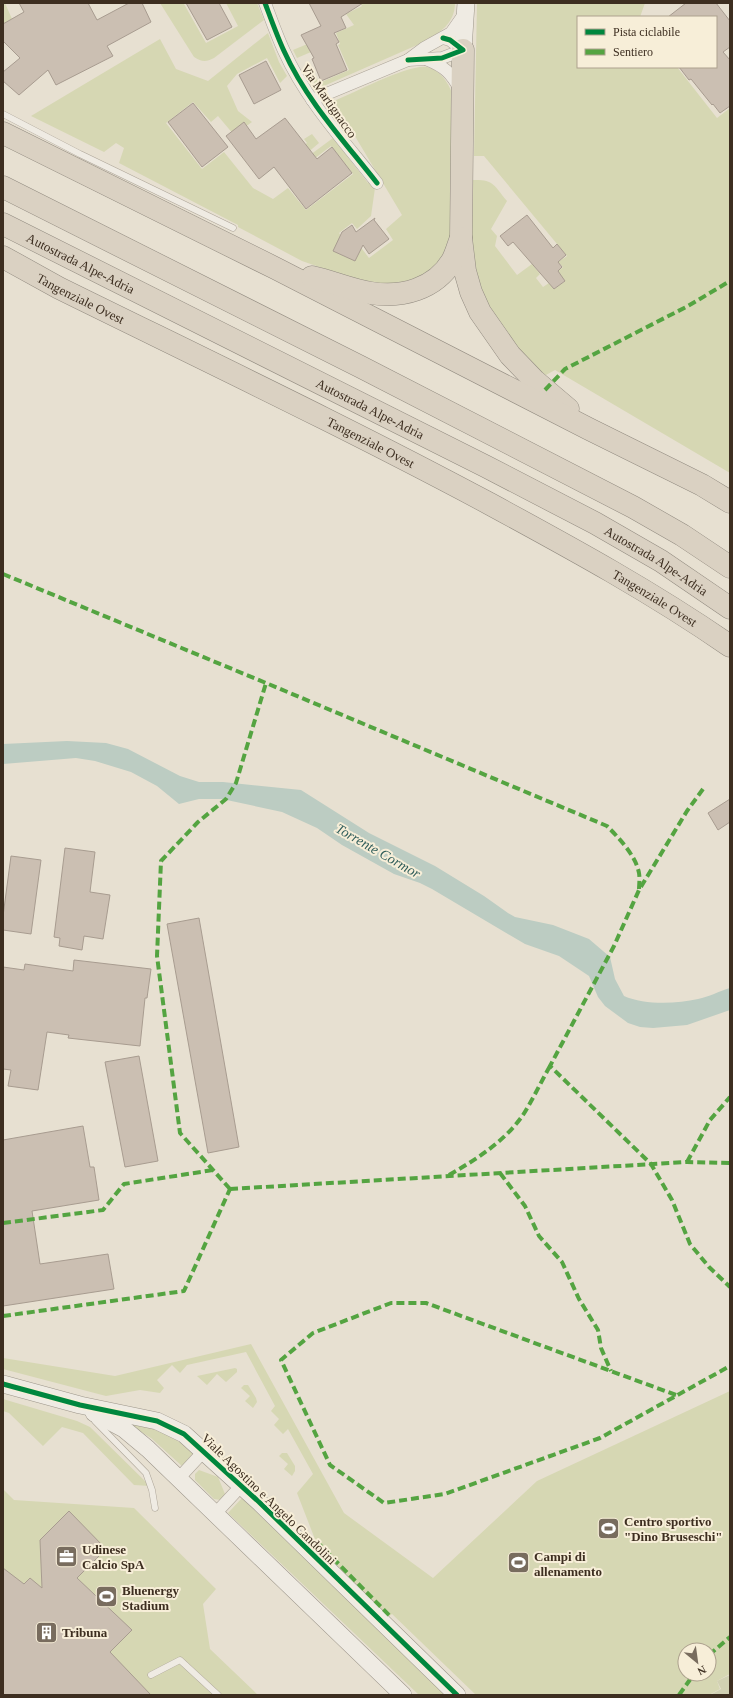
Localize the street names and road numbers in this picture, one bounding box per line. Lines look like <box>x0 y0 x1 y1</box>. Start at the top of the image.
street label: Via Martignacco <box>298 61 360 141</box>
street label: Autostrada Alpe-Adria <box>24 230 137 297</box>
street label: Tangenziale Ovest <box>34 270 127 327</box>
street label: Autostrada Alpe-Adria <box>314 375 427 442</box>
street label: Tangenziale Ovest <box>325 414 418 471</box>
street label: Autostrada Alpe-Adria <box>602 523 711 598</box>
street label: Tangenziale Ovest <box>610 566 700 630</box>
street label: Viale Agostino e Angelo Candolini <box>198 1430 340 1568</box>

